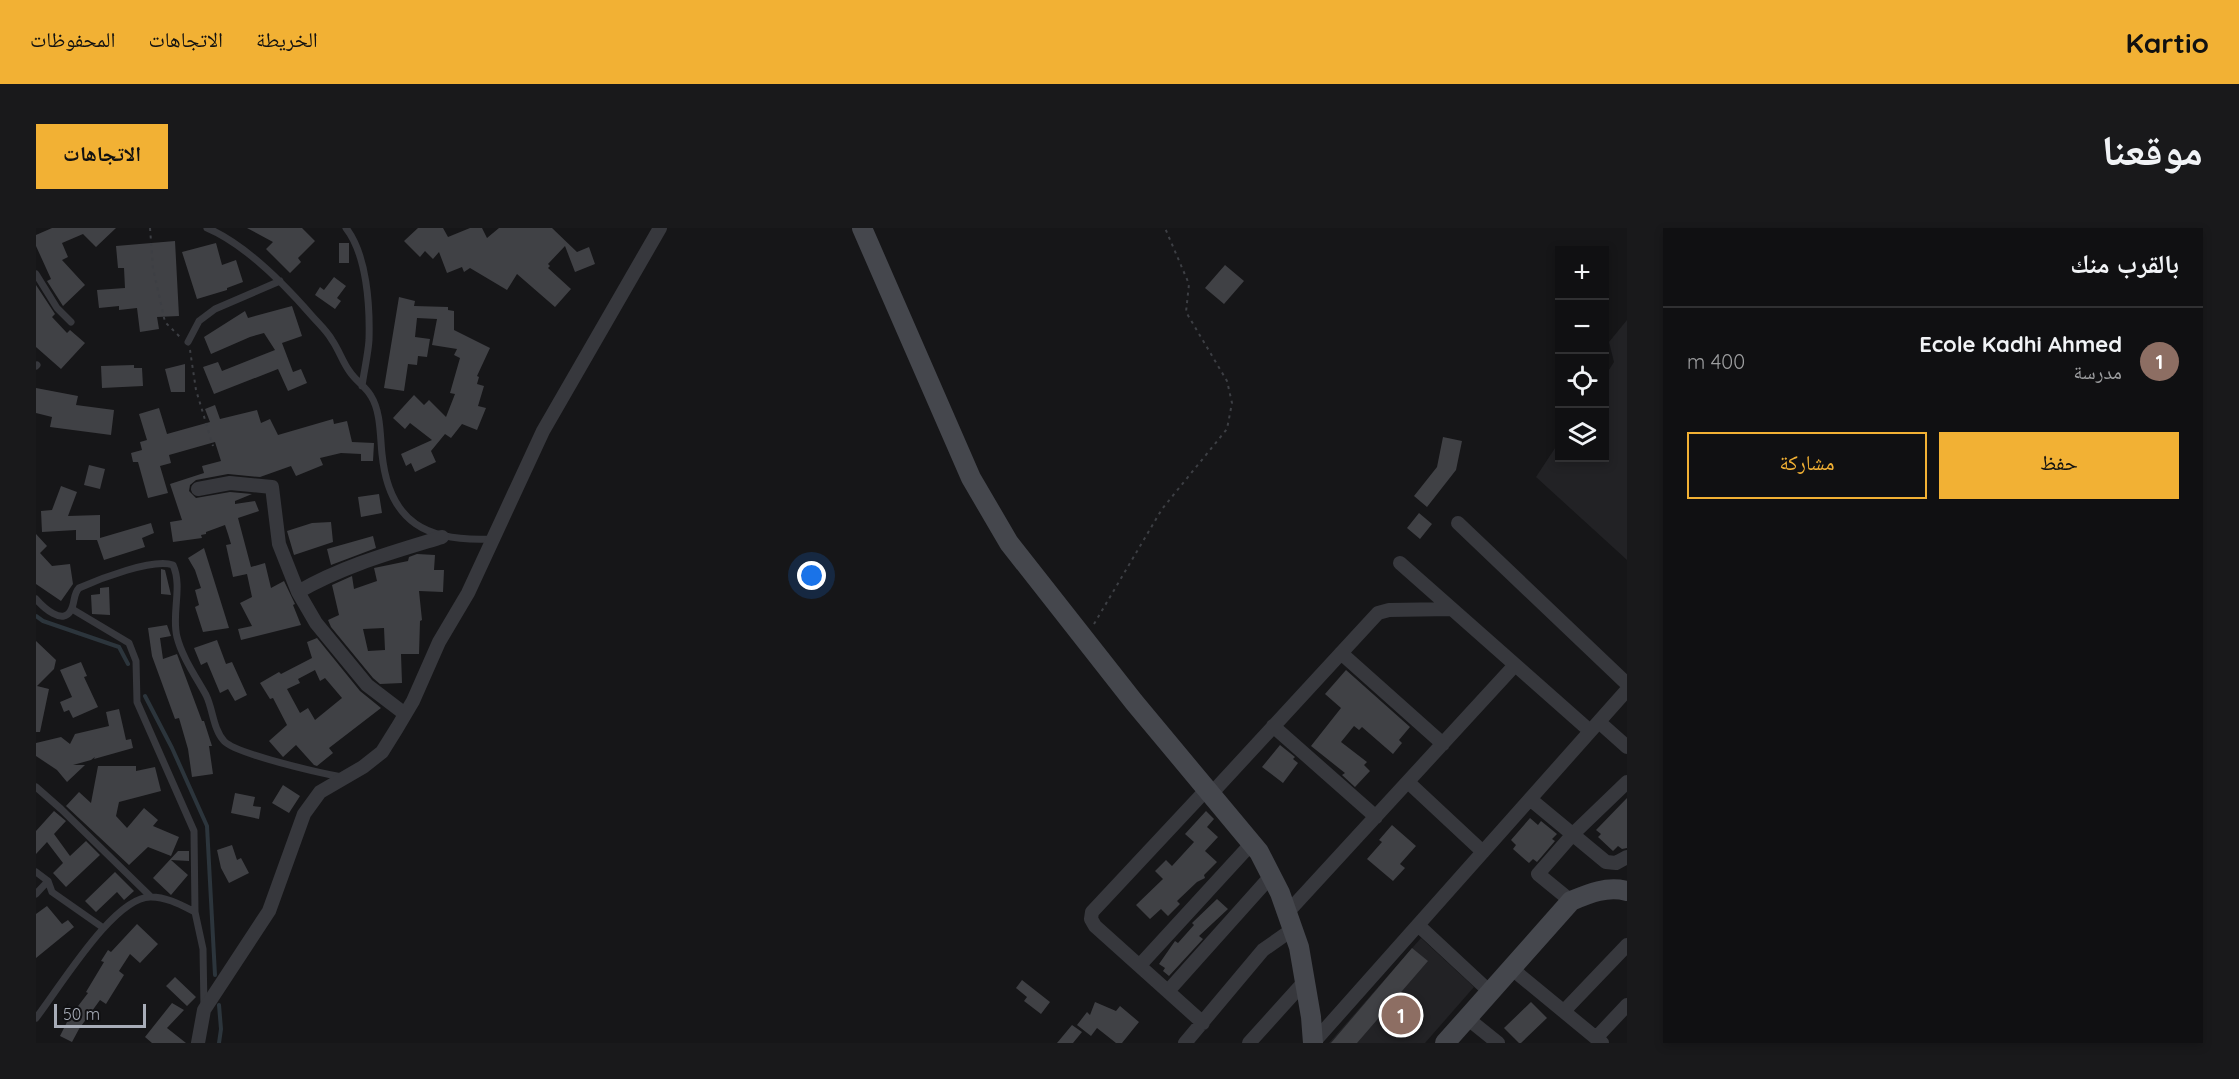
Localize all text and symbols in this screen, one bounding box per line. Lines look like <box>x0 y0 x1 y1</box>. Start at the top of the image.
text: Kartio <box>2125 25 2209 60</box>
text: المحفوظات <box>30 26 115 52</box>
text: الاتجاهات <box>148 26 223 52</box>
text: الخريطة <box>256 26 318 52</box>
text: موقعنا <box>2102 123 2203 176</box>
button: الاتجاهات <box>36 124 168 189</box>
map controls <box>1555 246 1609 462</box>
button: + <box>1555 246 1609 300</box>
text: بالقرب منك <box>2070 247 2179 280</box>
button: − <box>1555 300 1609 354</box>
text: Ecole Kadhi Ahmed <box>1919 330 2122 358</box>
text: 400 m <box>1687 349 1745 374</box>
text: 1 <box>2156 349 2163 374</box>
button: locate <box>1555 354 1609 408</box>
text: مدرسة <box>2073 359 2122 384</box>
button: layers <box>1555 408 1609 462</box>
button: مشاركة <box>1687 432 1927 499</box>
button: حفظ <box>1939 432 2179 499</box>
your location <box>797 561 826 590</box>
pin: 1 <box>1382 992 1420 1038</box>
scale bar <box>54 1001 146 1028</box>
text: 50 m <box>63 1004 100 1024</box>

